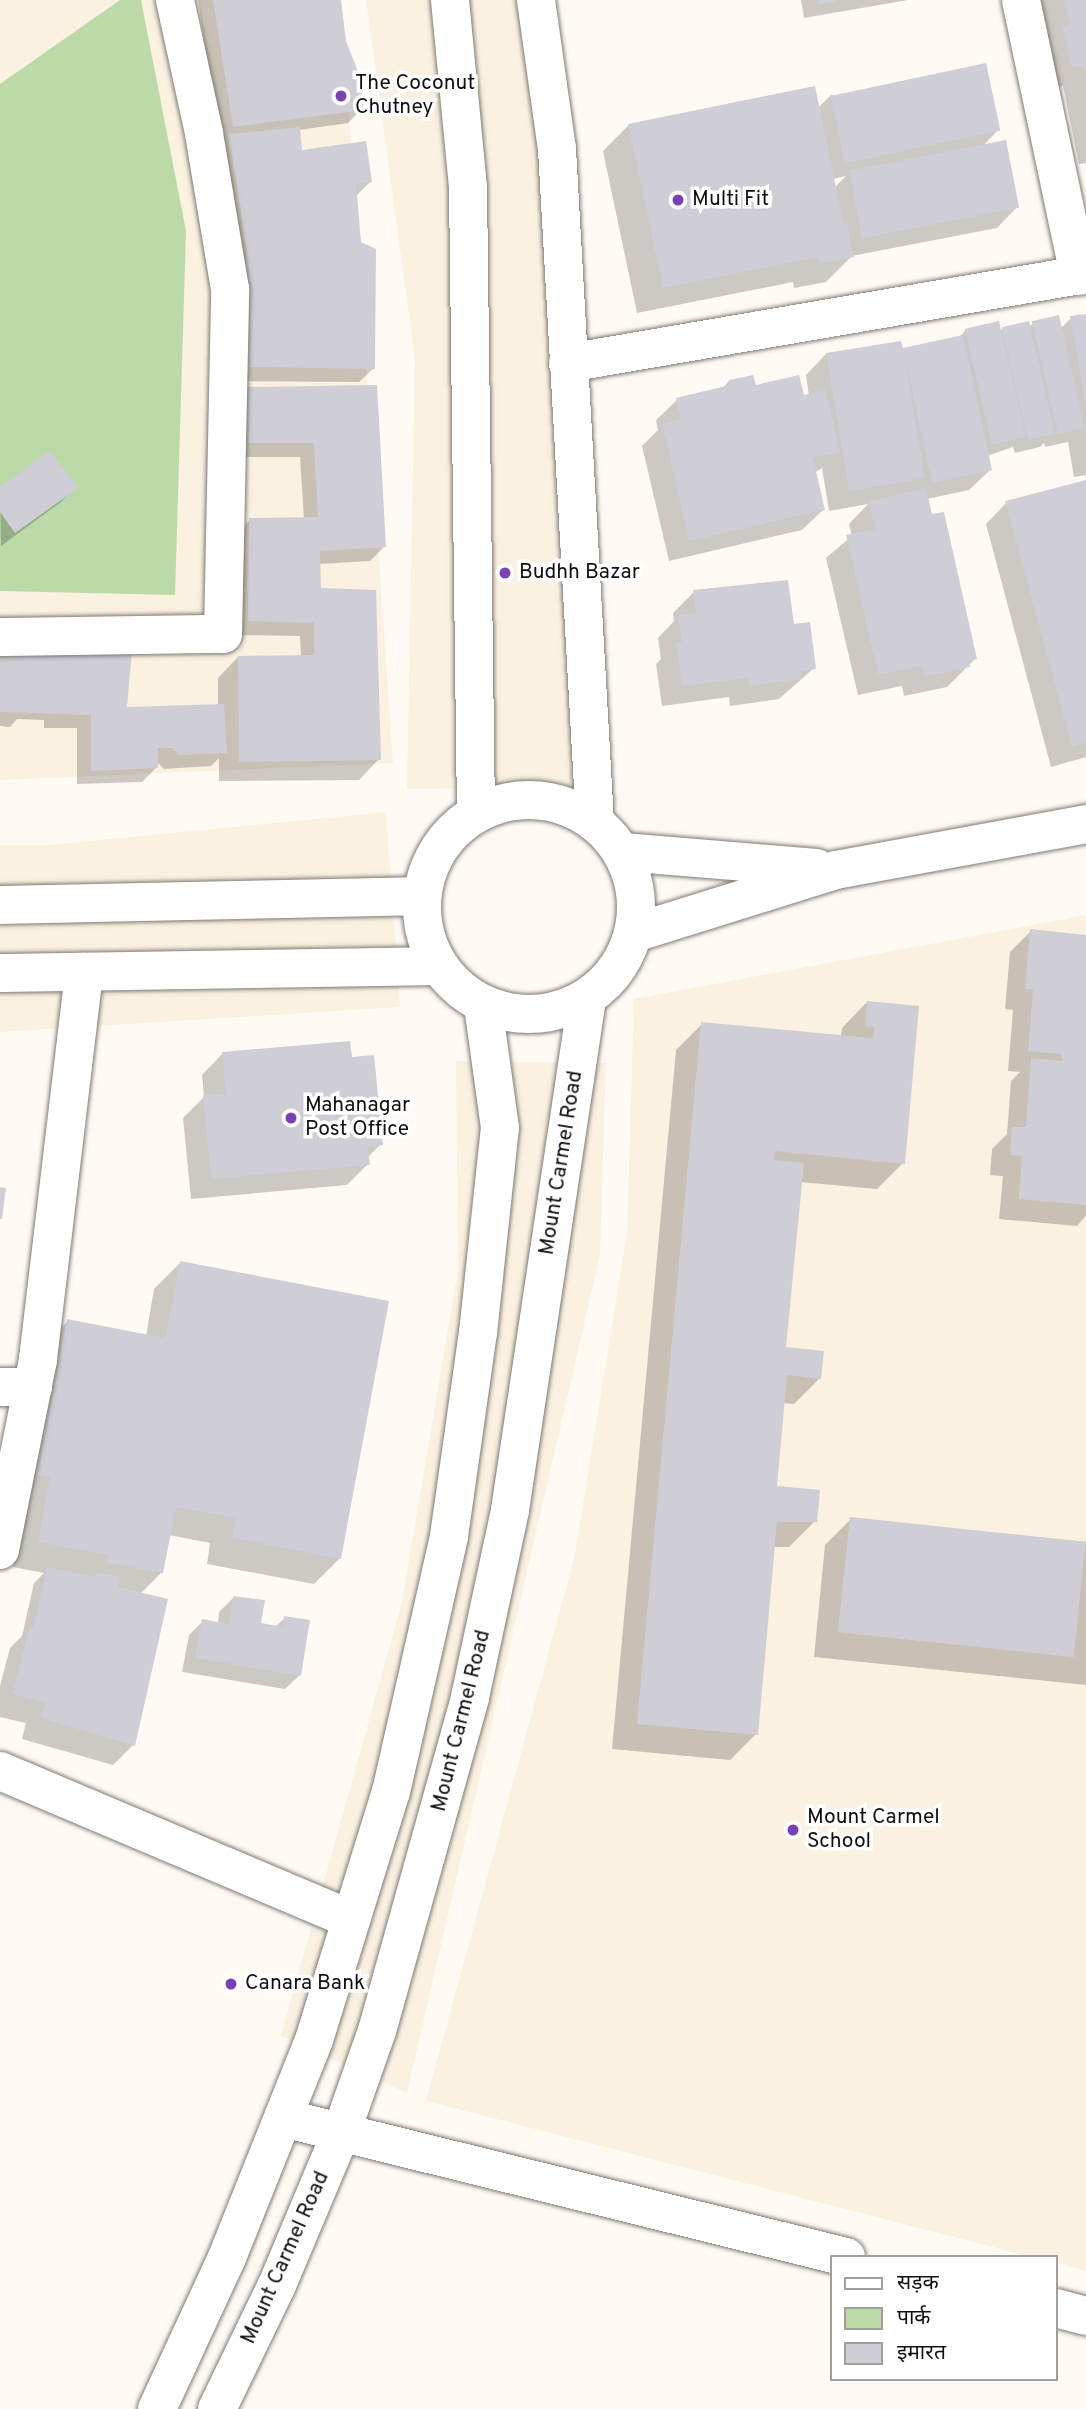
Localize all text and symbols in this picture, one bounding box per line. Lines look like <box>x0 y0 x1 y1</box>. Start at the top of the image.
place label: The Coconut Chutney <box>355 71 475 121</box>
marker: The Coconut Chutney <box>333 88 349 104</box>
place label: Multi Fit <box>692 187 769 213</box>
marker: Multi Fit <box>670 192 686 208</box>
place label: Budhh Bazar <box>519 560 640 586</box>
marker: Budhh Bazar <box>497 565 513 581</box>
street label: Mount Carmel Road <box>535 1069 589 1257</box>
place label: Mahanagar Post Office <box>305 1093 410 1143</box>
marker: Mahanagar Post Office <box>283 1110 299 1126</box>
street label: Mount Carmel Road <box>427 1628 497 1814</box>
place label: Mount Carmel School <box>807 1805 940 1855</box>
marker: Mount Carmel School <box>785 1822 801 1838</box>
place label: Canara Bank <box>245 1971 365 1997</box>
marker: Canara Bank <box>223 1976 239 1992</box>
street label: Mount Carmel Road <box>237 2168 335 2348</box>
legend <box>830 2255 1058 2381</box>
text: सड़क <box>897 2270 939 2297</box>
text: पार्क <box>897 2305 931 2332</box>
text: इमारत <box>897 2340 946 2367</box>

